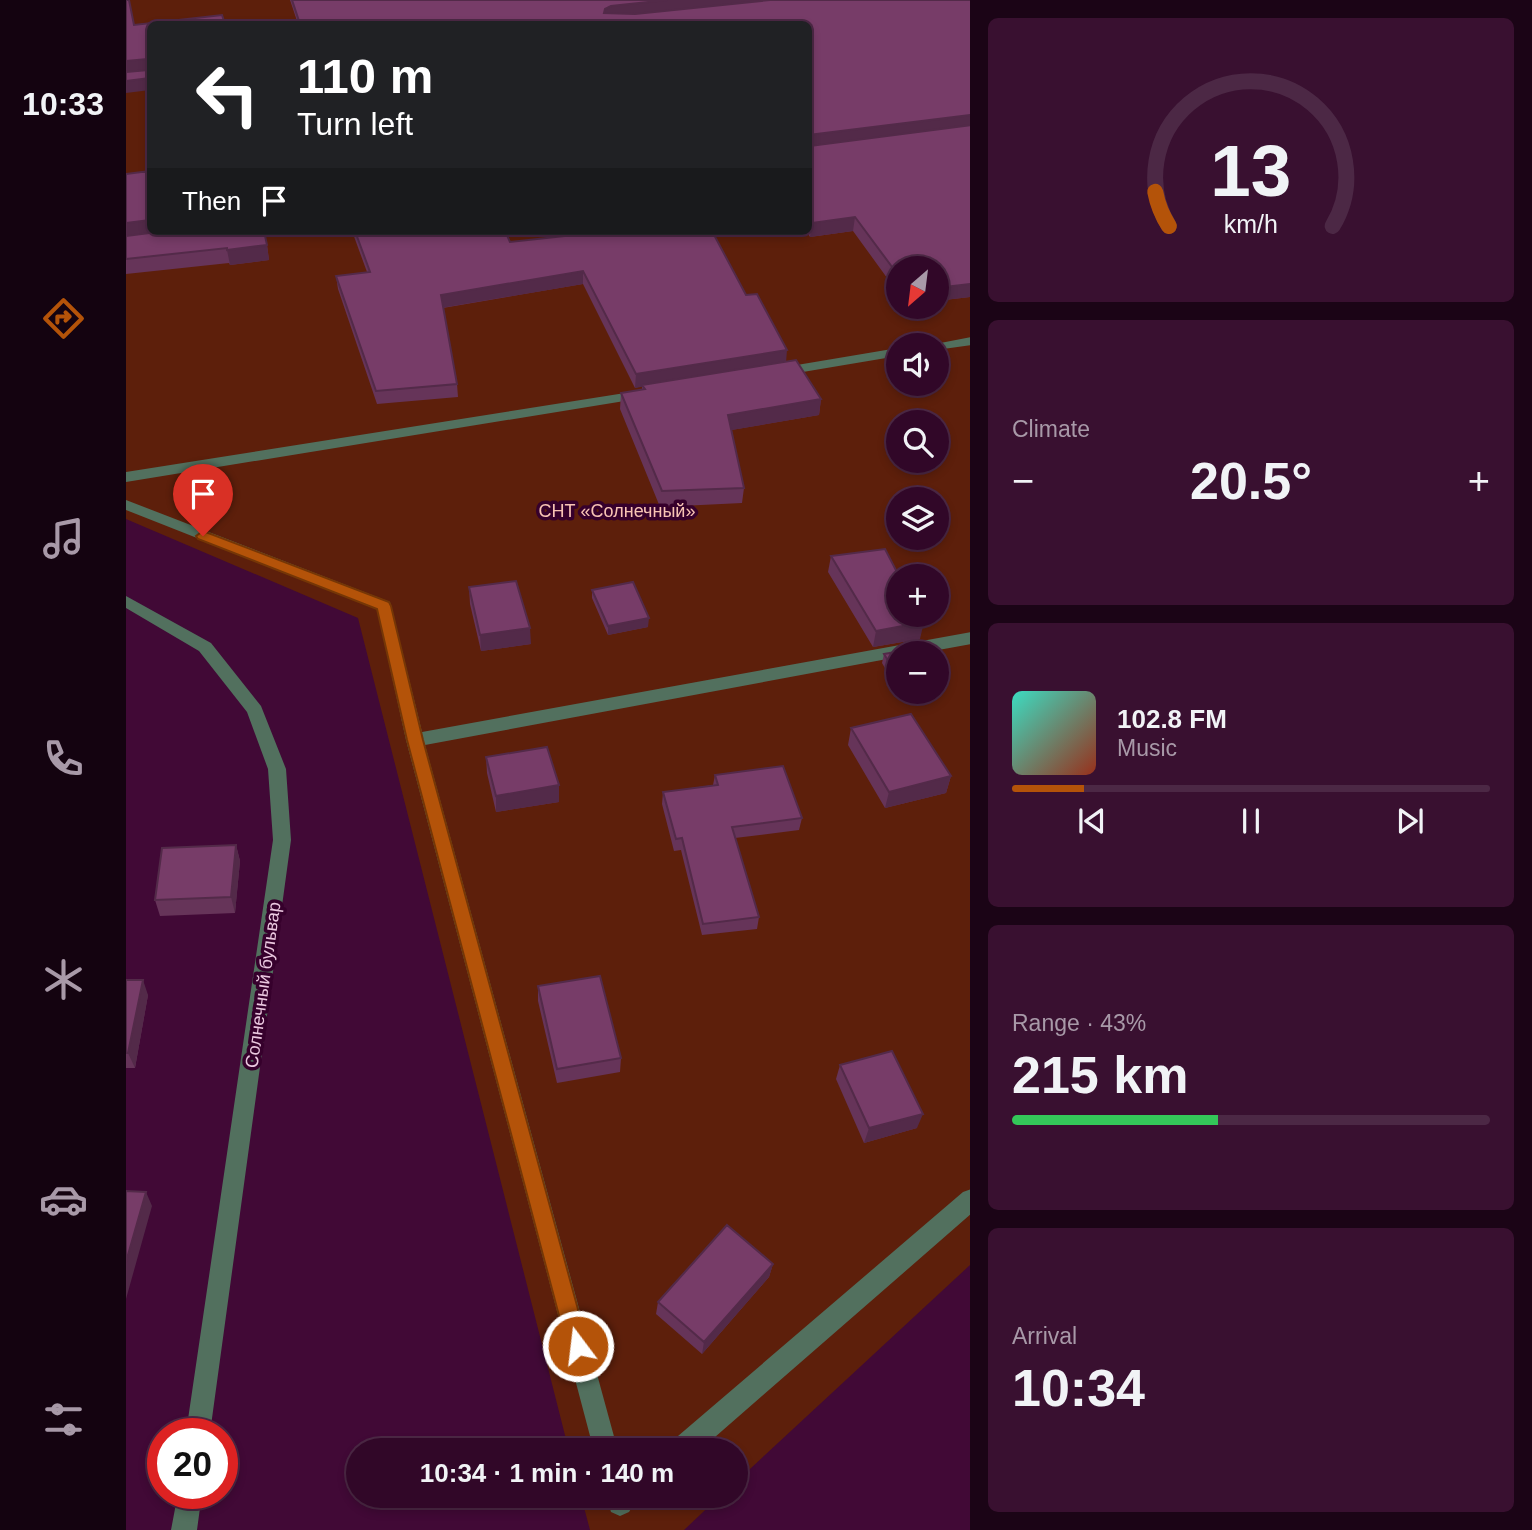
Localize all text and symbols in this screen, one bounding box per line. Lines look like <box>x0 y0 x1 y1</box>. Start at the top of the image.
icon: left <box>182 49 273 140</box>
text: 110 m <box>297 49 433 103</box>
text: 10:33 <box>22 86 104 122</box>
text: Turn left <box>297 106 413 142</box>
text: 13 <box>1211 131 1291 212</box>
icon: arrive <box>255 182 293 220</box>
text: Then <box>182 186 241 216</box>
text: km/h <box>1224 210 1278 238</box>
north arrow <box>886 256 948 318</box>
map controls <box>886 256 949 704</box>
icon: directions <box>39 294 88 343</box>
button: sound <box>886 333 949 396</box>
button: search <box>886 410 949 473</box>
text: Climate <box>1012 416 1090 442</box>
text: 20.5° <box>1190 452 1312 510</box>
text: − <box>1012 460 1034 502</box>
text: + <box>1468 460 1490 502</box>
pin <box>173 464 233 536</box>
icon: arrive <box>184 475 222 513</box>
button: layers <box>886 487 949 550</box>
park label: СНТ «Солнечный» <box>539 501 695 521</box>
icon: music <box>39 514 88 563</box>
button: + <box>886 564 949 627</box>
button: − <box>886 641 949 704</box>
text: 102.8 FM <box>1117 704 1227 734</box>
icon: phone <box>39 734 88 783</box>
text: Music <box>1117 735 1177 761</box>
icon: previous <box>1073 802 1111 840</box>
icon: pause <box>1232 802 1270 840</box>
icon: next <box>1391 802 1429 840</box>
street label: Солнечный бульвар <box>241 901 285 1069</box>
icon: climate <box>39 955 88 1004</box>
text: Range · 43% <box>1012 1010 1146 1036</box>
text: 215 km <box>1012 1046 1188 1104</box>
icon: car <box>39 1175 88 1224</box>
position arrow <box>541 1309 615 1383</box>
text: Arrival <box>1012 1323 1077 1349</box>
text: 10:34 <box>1012 1359 1145 1417</box>
icon: filters <box>39 1395 88 1444</box>
speed limit sign: 20 <box>147 1418 238 1509</box>
text: 10:34 · 1 min · 140 m <box>420 1458 674 1488</box>

